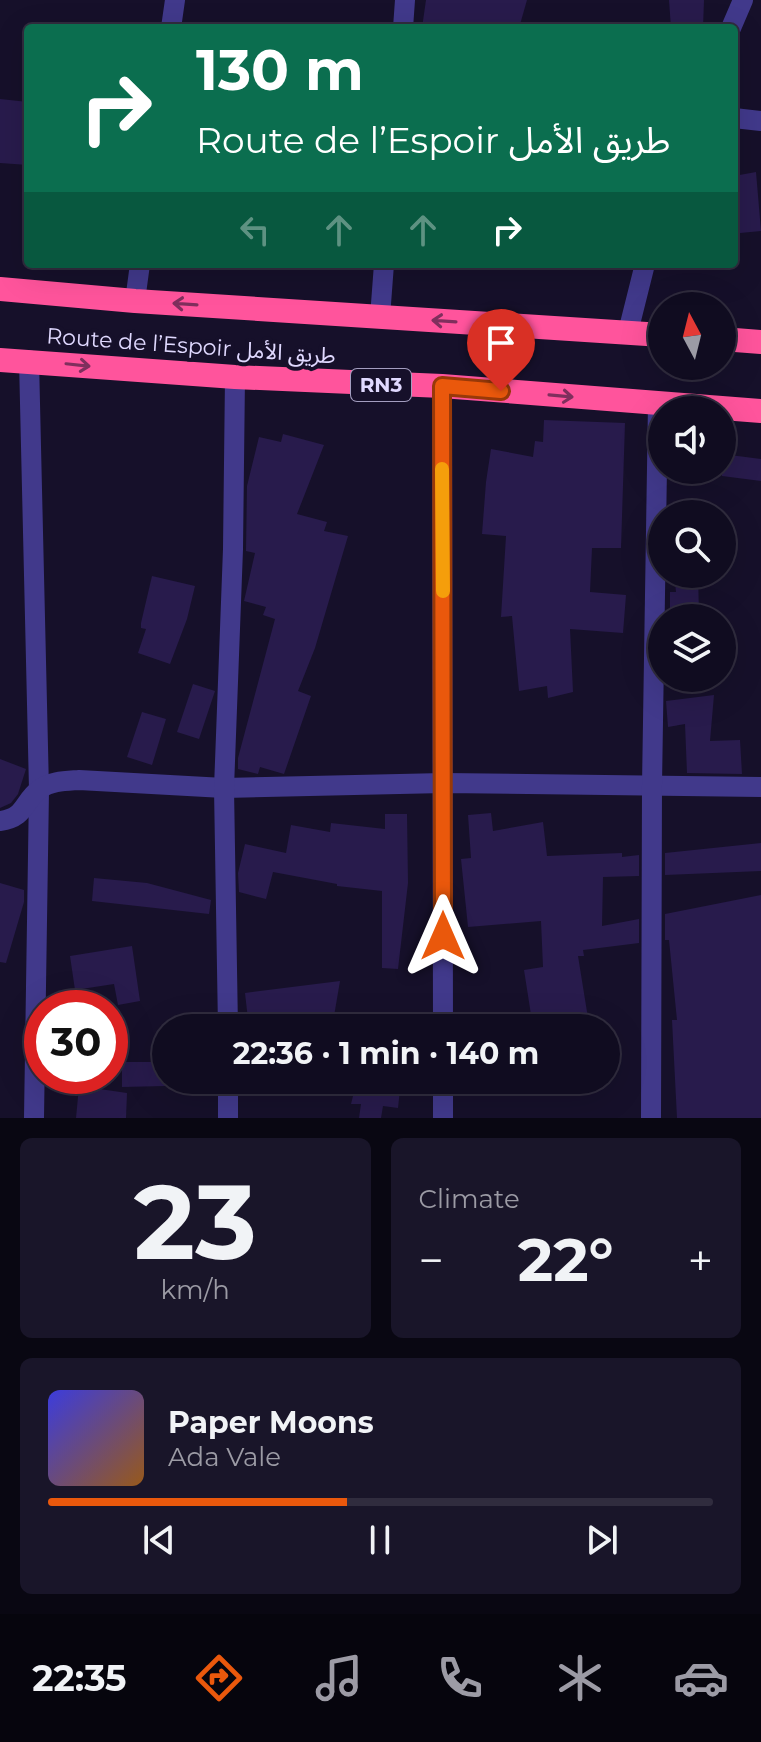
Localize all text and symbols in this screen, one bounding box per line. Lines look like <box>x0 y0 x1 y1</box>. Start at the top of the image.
text: 130 m <box>196 36 364 104</box>
icon: right <box>64 56 168 160</box>
text: Route de l’Espoir طريق الأمل <box>196 118 670 162</box>
icon: left <box>233 208 277 252</box>
icon: ahead <box>317 208 361 252</box>
icon: ahead <box>401 208 445 252</box>
icon: right <box>485 208 529 252</box>
north arrow <box>648 292 736 380</box>
map controls <box>648 292 736 692</box>
one-way arrow <box>172 296 199 311</box>
pin <box>467 309 535 391</box>
one-way arrow <box>431 313 458 328</box>
icon: arrive <box>479 321 523 365</box>
street label: Route de l’Espoir طريق الأمل <box>45 322 337 370</box>
one-way arrow <box>64 357 91 372</box>
road number: RN3 <box>351 369 411 401</box>
one-way arrow <box>547 389 574 404</box>
button: sound <box>648 396 736 484</box>
button: search <box>648 500 736 588</box>
button: layers <box>648 604 736 692</box>
position arrow <box>401 894 485 978</box>
speed limit sign: 30 <box>24 990 128 1094</box>
text: 22:36 · 1 min · 140 m <box>233 1035 539 1072</box>
text: 23 <box>134 1158 257 1285</box>
text: Climate <box>419 1183 520 1215</box>
text: 22° <box>518 1223 614 1296</box>
text: − <box>419 1233 444 1287</box>
text: + <box>688 1233 713 1287</box>
text: km/h <box>161 1274 230 1306</box>
text: Paper Moons <box>168 1404 374 1441</box>
text: Ada Vale <box>168 1441 281 1473</box>
icon: previous <box>137 1518 181 1562</box>
icon: pause <box>358 1518 402 1562</box>
icon: next <box>580 1518 624 1562</box>
icon: directions <box>191 1650 247 1706</box>
icon: music <box>311 1650 367 1706</box>
icon: phone <box>432 1650 488 1706</box>
icon: climate <box>552 1650 608 1706</box>
icon: car <box>673 1650 729 1706</box>
text: 22:35 <box>32 1656 127 1700</box>

